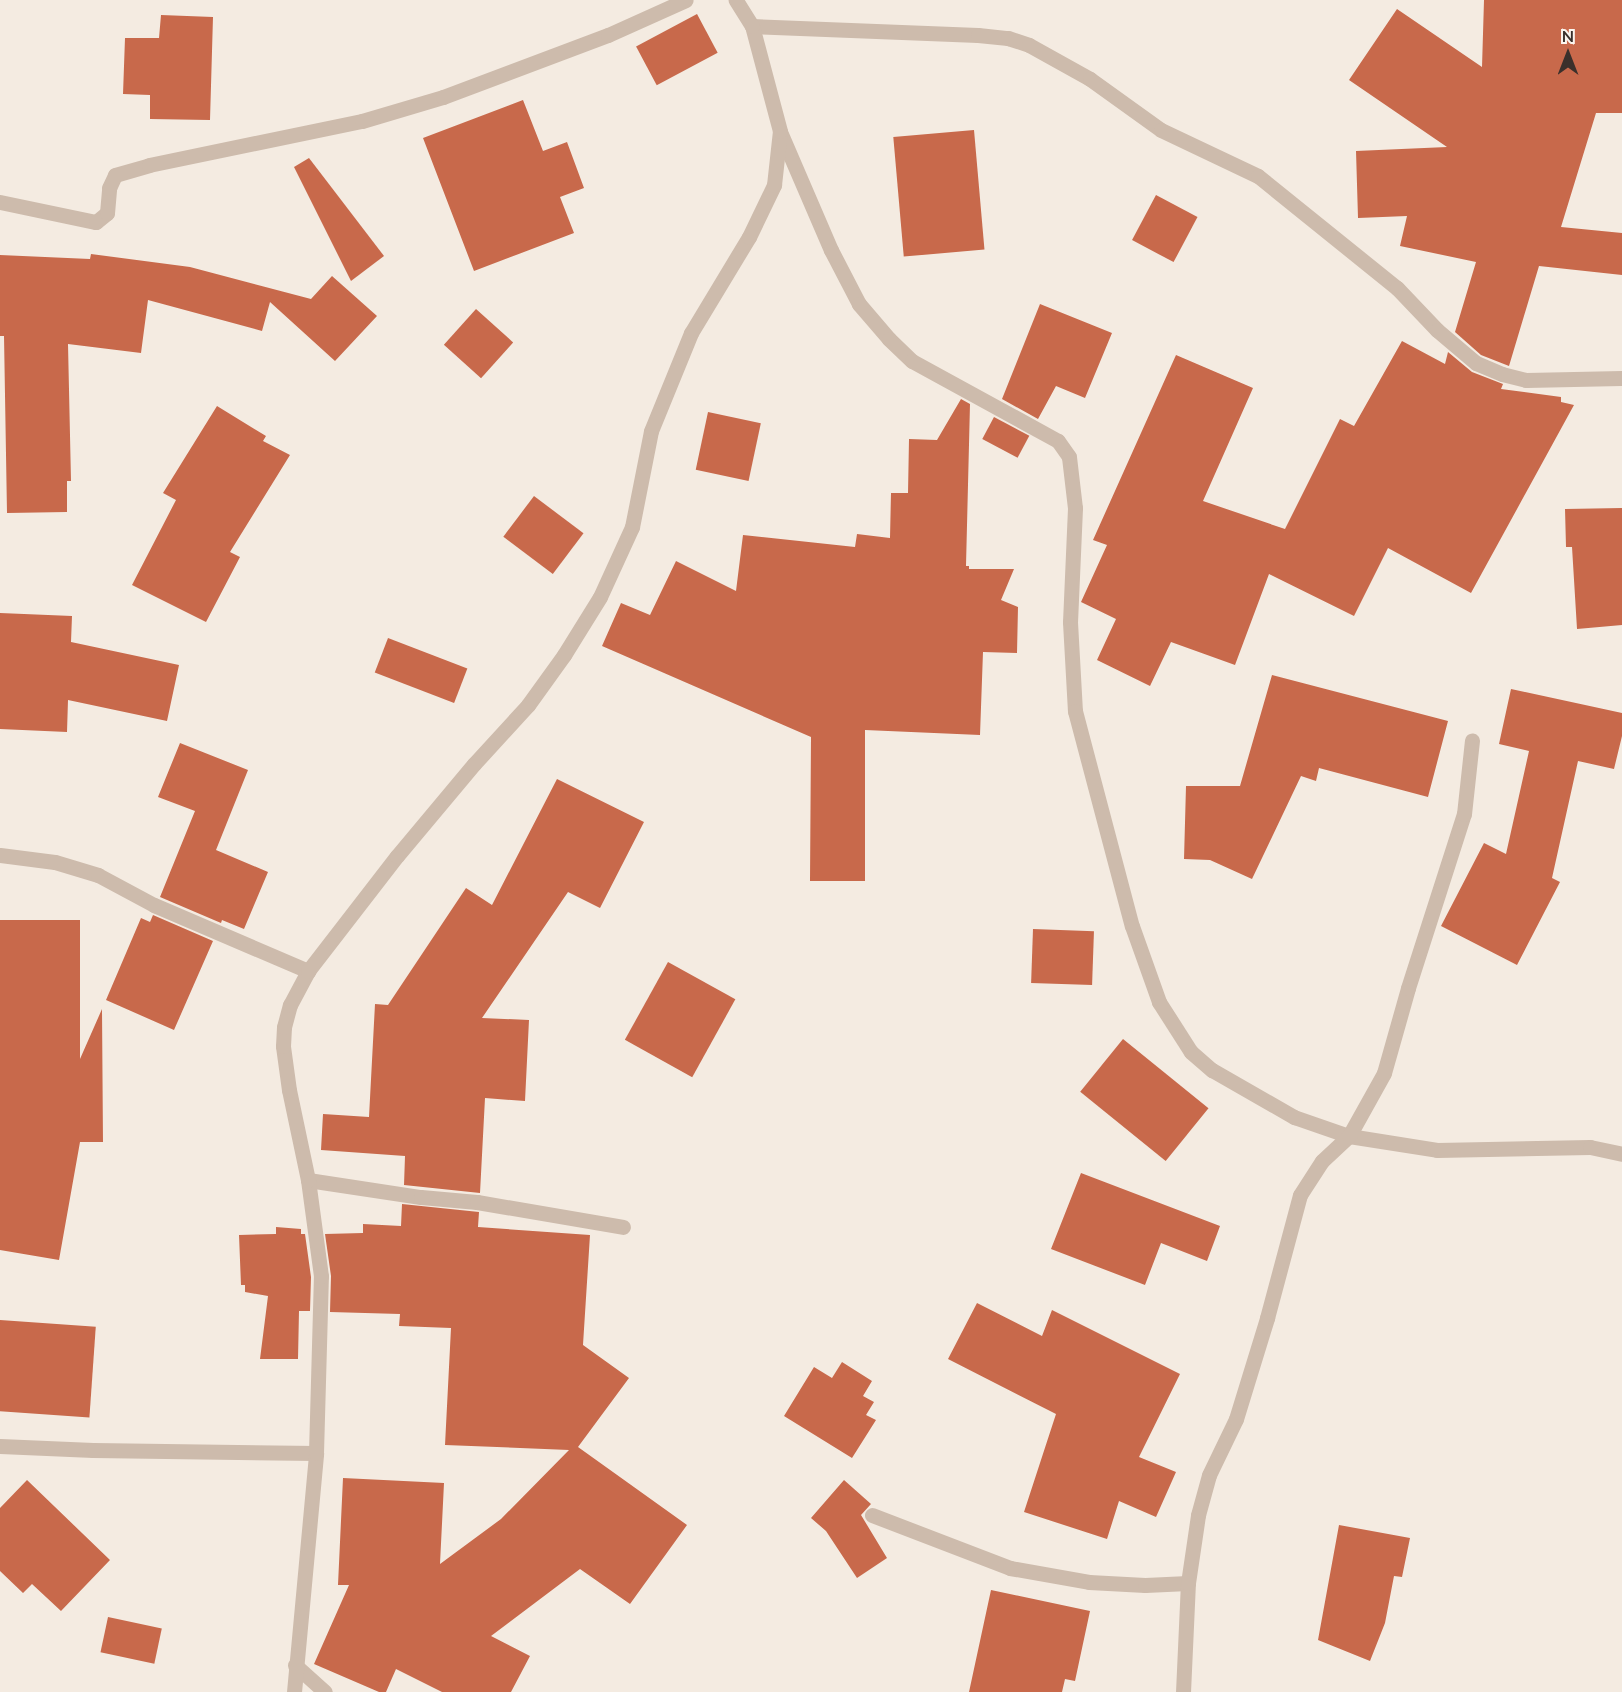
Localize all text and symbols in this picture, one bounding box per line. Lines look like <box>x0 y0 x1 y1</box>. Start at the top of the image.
north arrow <box>1538 24 1598 84</box>
text: N <box>1562 26 1574 45</box>

